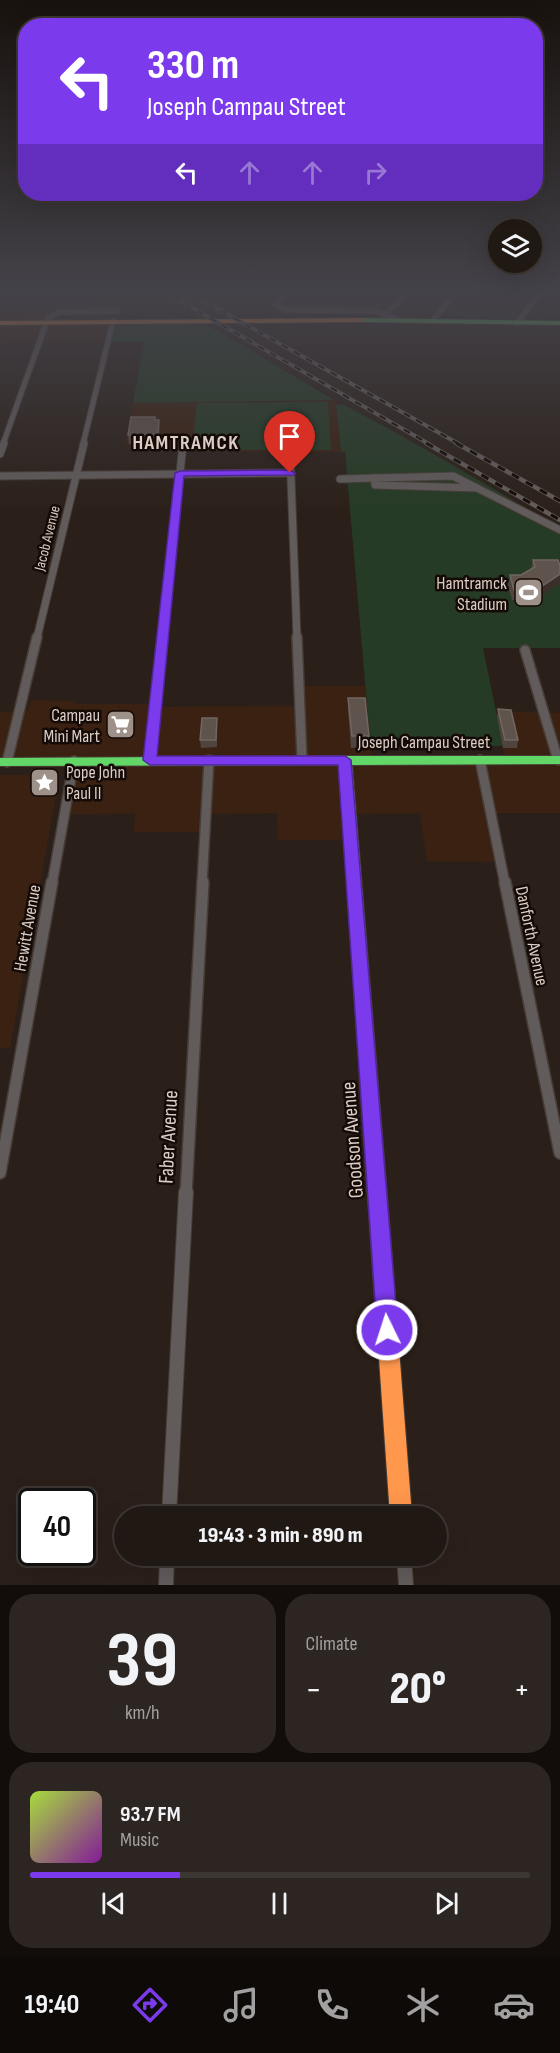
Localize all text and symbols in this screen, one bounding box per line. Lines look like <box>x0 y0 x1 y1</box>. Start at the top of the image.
text: 330 m <box>147 40 239 91</box>
icon: left <box>48 42 126 120</box>
text: Joseph Campau Street <box>147 91 346 123</box>
icon: left <box>170 156 203 189</box>
icon: ahead <box>233 156 266 189</box>
icon: ahead <box>296 156 329 189</box>
icon: right <box>359 156 392 189</box>
map controls <box>488 219 542 273</box>
button: layers <box>488 219 542 273</box>
pin <box>264 411 315 473</box>
icon: arrive <box>273 420 306 453</box>
district label: HAMTRAMCK <box>132 431 240 455</box>
street label: Jacob Avenue <box>30 504 65 574</box>
place label: Hamtramck Stadium <box>436 573 507 615</box>
sports icon: Hamtramck Stadium <box>512 577 544 609</box>
place label: Campau Mini Mart <box>44 705 101 747</box>
supermarket icon: Campau Mini Mart <box>105 709 137 741</box>
street label: Joseph Campau Street <box>357 732 491 753</box>
place label: Pope John Paul II <box>66 762 125 804</box>
place icon: Pope John Paul II <box>29 766 61 798</box>
street label: Hewitt Avenue <box>10 883 45 973</box>
street label: Danforth Avenue <box>511 884 552 988</box>
street label: Goodson Avenue <box>336 1081 369 1199</box>
street label: Faber Avenue <box>154 1090 183 1184</box>
position arrow <box>355 1298 419 1362</box>
speed limit sign: 40 <box>18 1488 96 1566</box>
text: 19:43 · 3 min · 890 m <box>198 1522 363 1549</box>
text: 39 <box>106 1615 178 1708</box>
text: Climate <box>306 1632 358 1656</box>
text: 20° <box>389 1662 446 1717</box>
text: − <box>306 1670 322 1710</box>
text: + <box>514 1670 530 1710</box>
text: km/h <box>125 1701 160 1725</box>
text: 93.7 FM <box>120 1801 181 1828</box>
text: Music <box>120 1828 159 1852</box>
icon: previous <box>97 1887 130 1920</box>
icon: pause <box>263 1887 296 1920</box>
icon: next <box>430 1887 463 1920</box>
icon: directions <box>129 1984 171 2026</box>
icon: music <box>220 1984 262 2026</box>
icon: phone <box>311 1984 353 2026</box>
icon: climate <box>402 1984 444 2026</box>
icon: car <box>493 1984 535 2026</box>
text: 19:40 <box>25 1989 79 2021</box>

